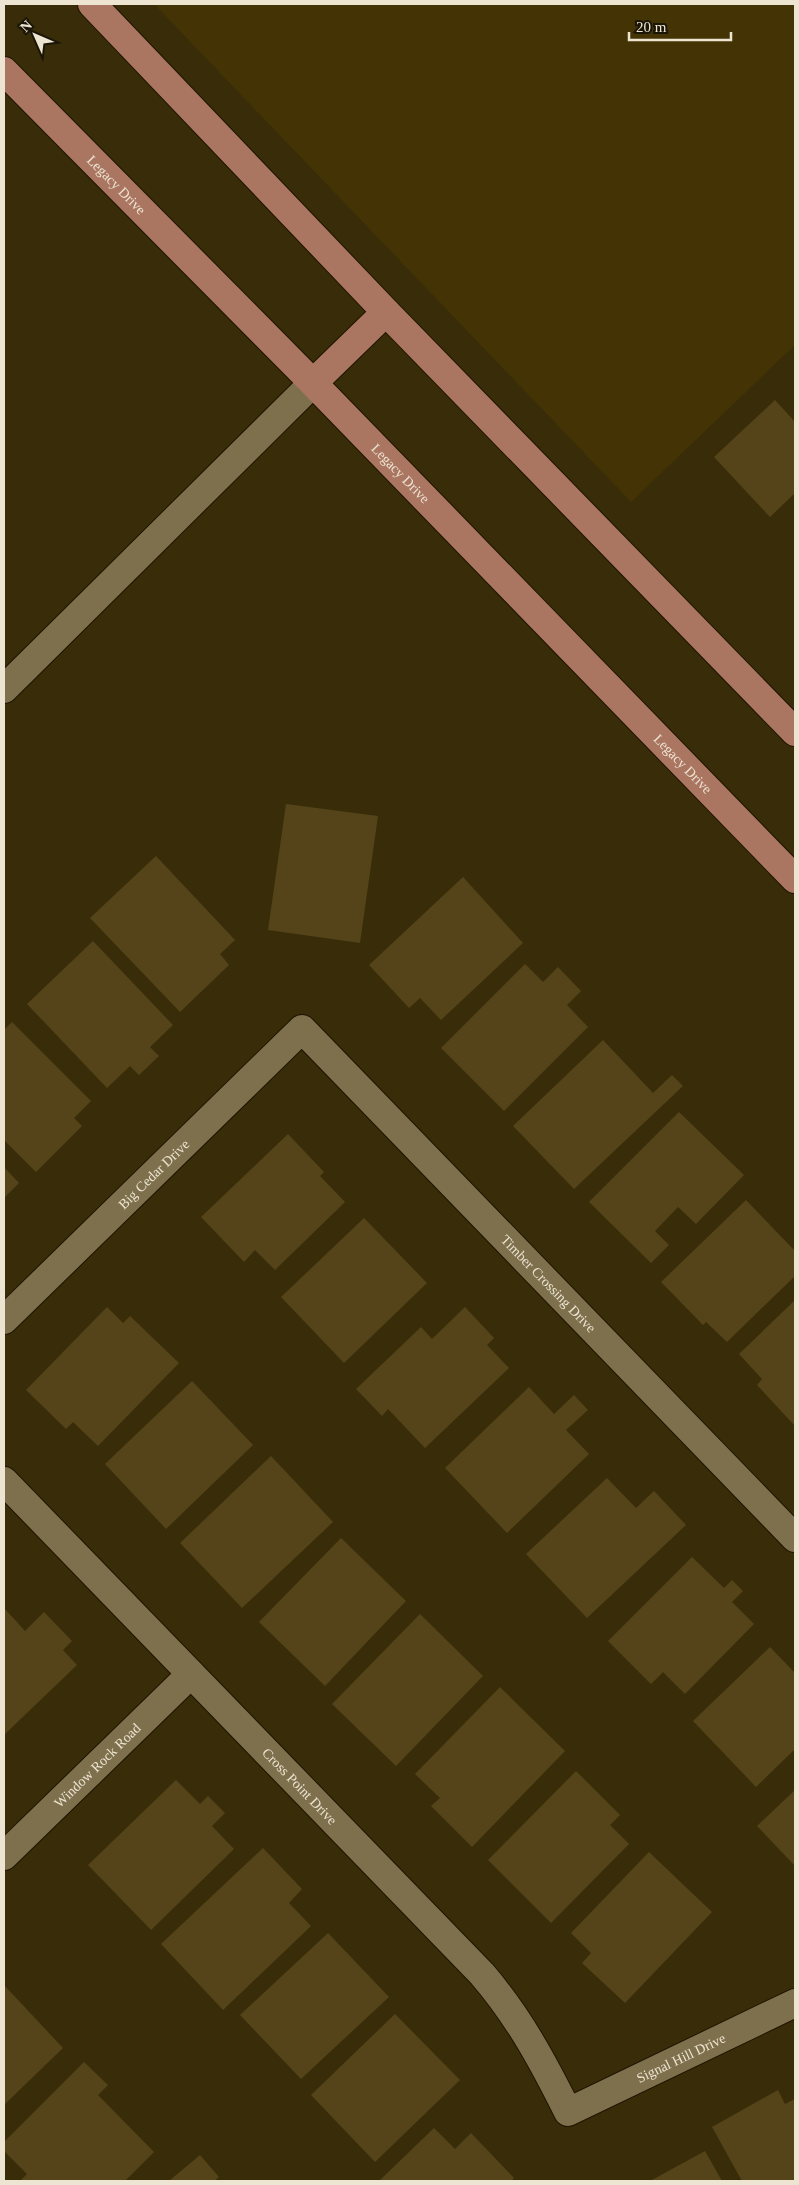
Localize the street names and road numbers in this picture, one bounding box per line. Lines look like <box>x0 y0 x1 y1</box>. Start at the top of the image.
street label: Legacy Drive <box>84 153 149 218</box>
street label: Legacy Drive <box>368 441 432 506</box>
street label: Legacy Drive <box>651 731 715 797</box>
street label: Big Cedar Drive <box>116 1137 192 1212</box>
street label: Timber Crossing Drive <box>498 1232 599 1336</box>
street label: Window Rock Road <box>52 1721 144 1811</box>
street label: Cross Point Drive <box>259 1745 340 1828</box>
street label: Signal Hill Drive <box>634 2031 728 2086</box>

